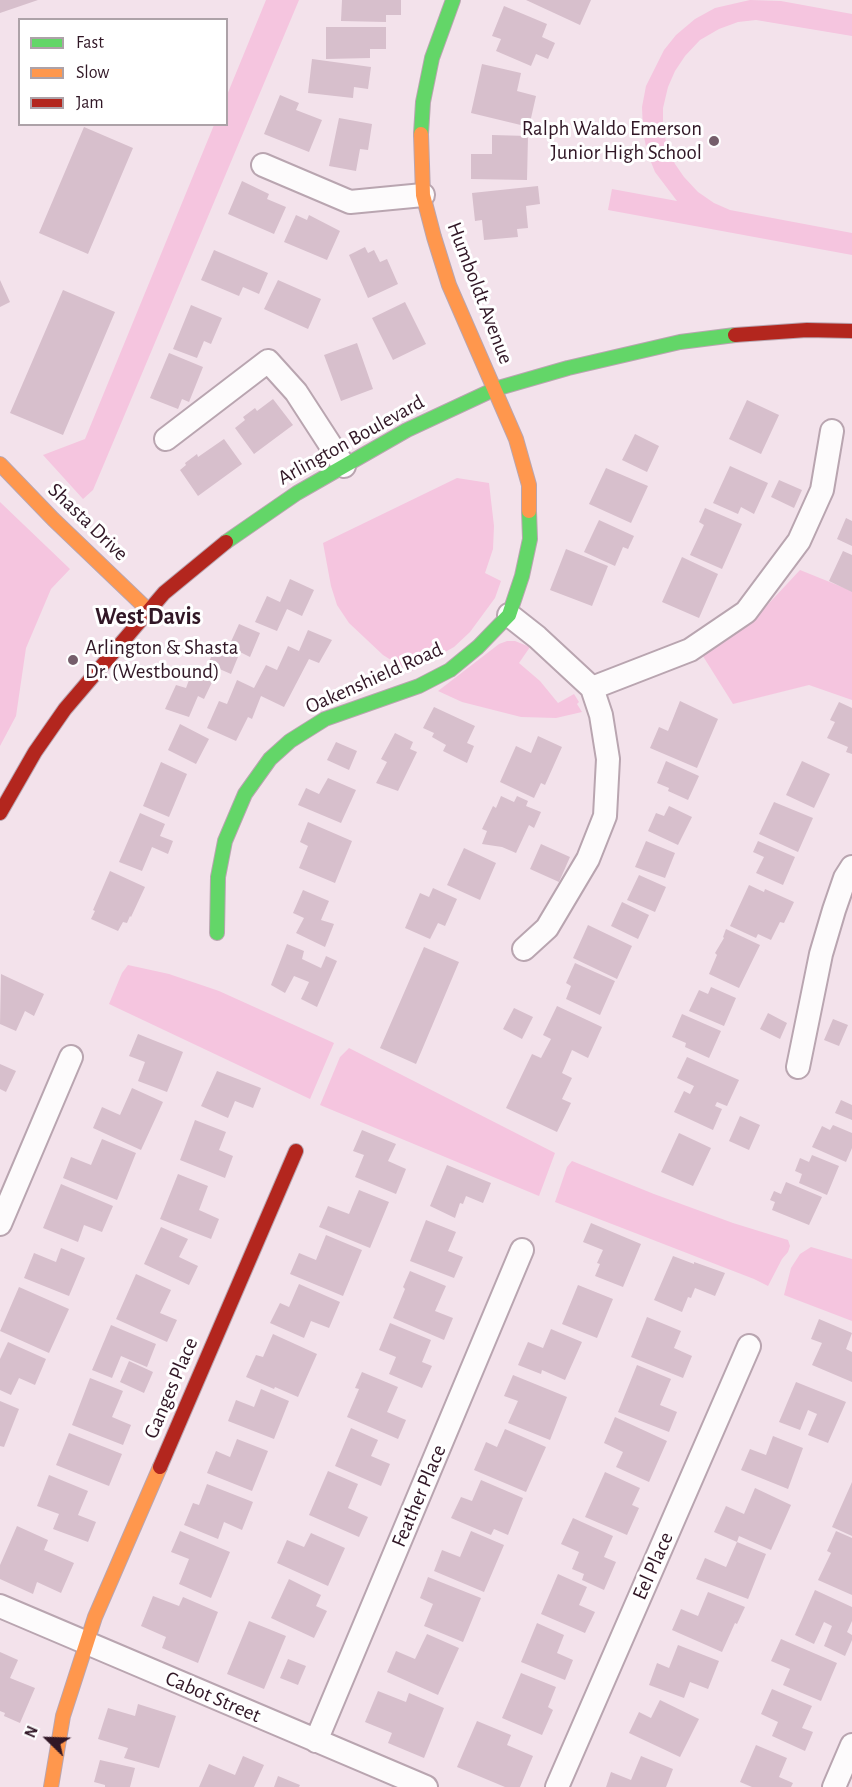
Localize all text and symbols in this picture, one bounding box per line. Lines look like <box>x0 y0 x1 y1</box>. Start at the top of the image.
legend <box>18 18 228 126</box>
text: Fast <box>76 34 104 52</box>
text: Slow <box>76 64 109 82</box>
text: Jam <box>76 94 104 112</box>
place label: Ralph Waldo Emerson Junior High School <box>522 116 702 166</box>
marker: Ralph Waldo Emerson Junior High School <box>707 134 721 148</box>
street label: Humboldt Avenue <box>441 218 519 368</box>
street label: Arlington Boulevard <box>273 389 429 491</box>
street label: Shasta Drive <box>43 478 133 566</box>
district label: West Davis <box>95 603 201 631</box>
place label: Arlington & Shasta Dr. (Westbound) <box>85 635 238 685</box>
street label: Oakenshield Road <box>301 636 447 720</box>
marker: Arlington & Shasta Dr. (Westbound) <box>66 653 80 667</box>
street label: Ganges Place <box>138 1334 204 1442</box>
street label: Feather Place <box>386 1441 452 1551</box>
street label: Eel Place <box>627 1528 679 1604</box>
street label: Cabot Street <box>161 1666 265 1728</box>
north arrow <box>18 1709 78 1769</box>
text: N <box>22 1724 41 1740</box>

